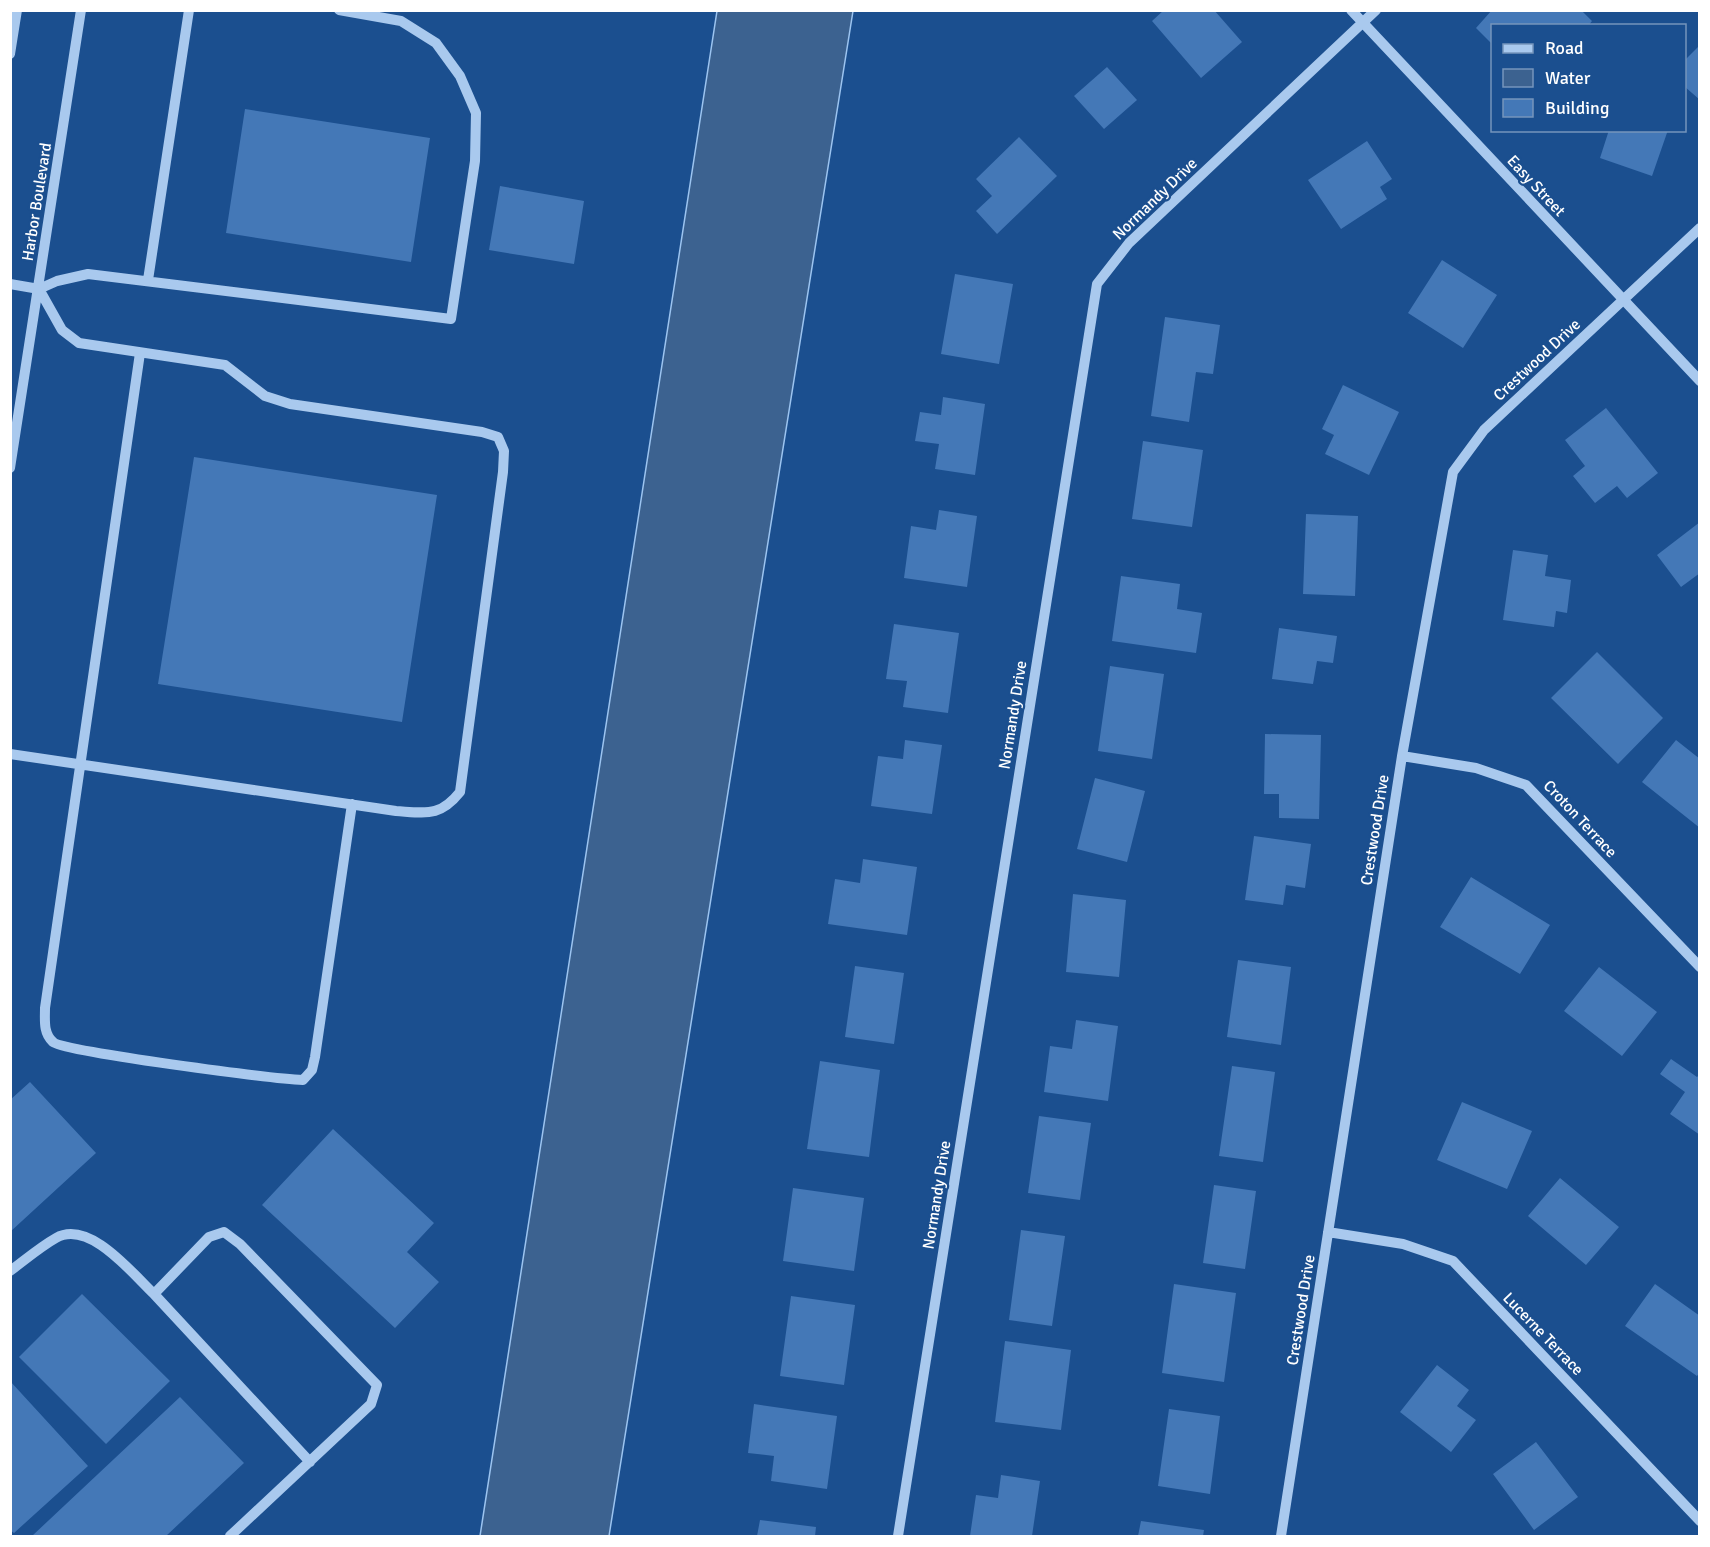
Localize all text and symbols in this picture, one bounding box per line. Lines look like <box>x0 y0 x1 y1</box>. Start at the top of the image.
legend <box>1491 24 1686 132</box>
text: Road <box>1545 37 1584 59</box>
text: Water <box>1545 67 1591 89</box>
text: Building <box>1545 97 1609 119</box>
street label: Harbor Boulevard <box>18 141 56 263</box>
street label: Easy Street <box>1503 151 1570 221</box>
street label: Normandy Drive <box>1109 154 1201 244</box>
street label: Crestwood Drive <box>1489 315 1585 405</box>
street label: Normandy Drive <box>995 659 1031 771</box>
street label: Crestwood Drive <box>1356 773 1394 887</box>
street label: Croton Terrace <box>1539 776 1621 862</box>
street label: Normandy Drive <box>919 1139 955 1251</box>
street label: Crestwood Drive <box>1282 1253 1320 1367</box>
street label: Lucerne Terrace <box>1498 1288 1588 1380</box>

